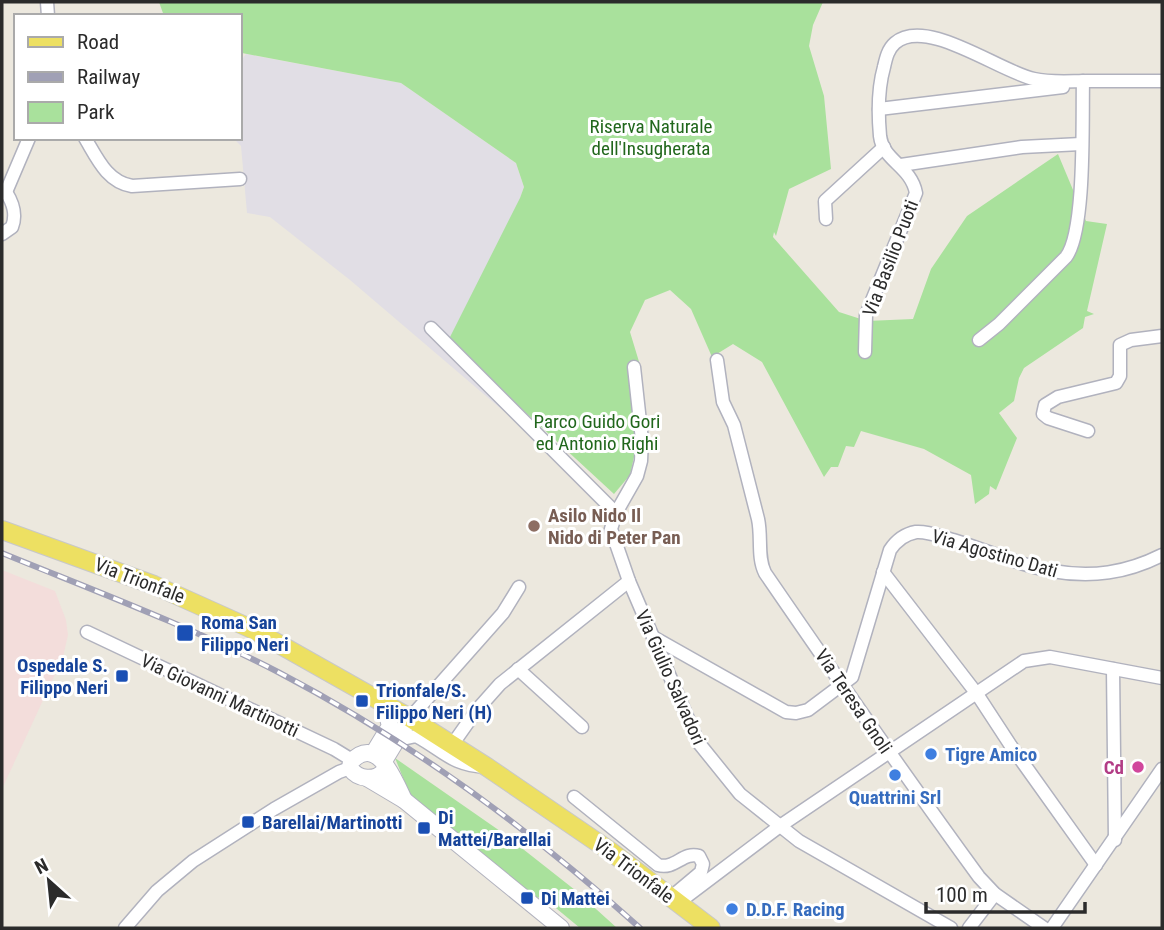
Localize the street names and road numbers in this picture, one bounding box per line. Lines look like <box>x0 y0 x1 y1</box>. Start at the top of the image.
street label: Via Basilio Puoti <box>858 197 923 320</box>
street label: Via Agostino Dati <box>929 525 1061 582</box>
street label: Via Trionfale <box>92 553 188 608</box>
street label: Via Giulio Salvadori <box>630 606 711 748</box>
street label: Via Teresa Gnoli <box>810 645 897 758</box>
street label: Via Giovanni Martinotti <box>137 649 302 742</box>
street label: Via Trionfale <box>589 833 678 908</box>

